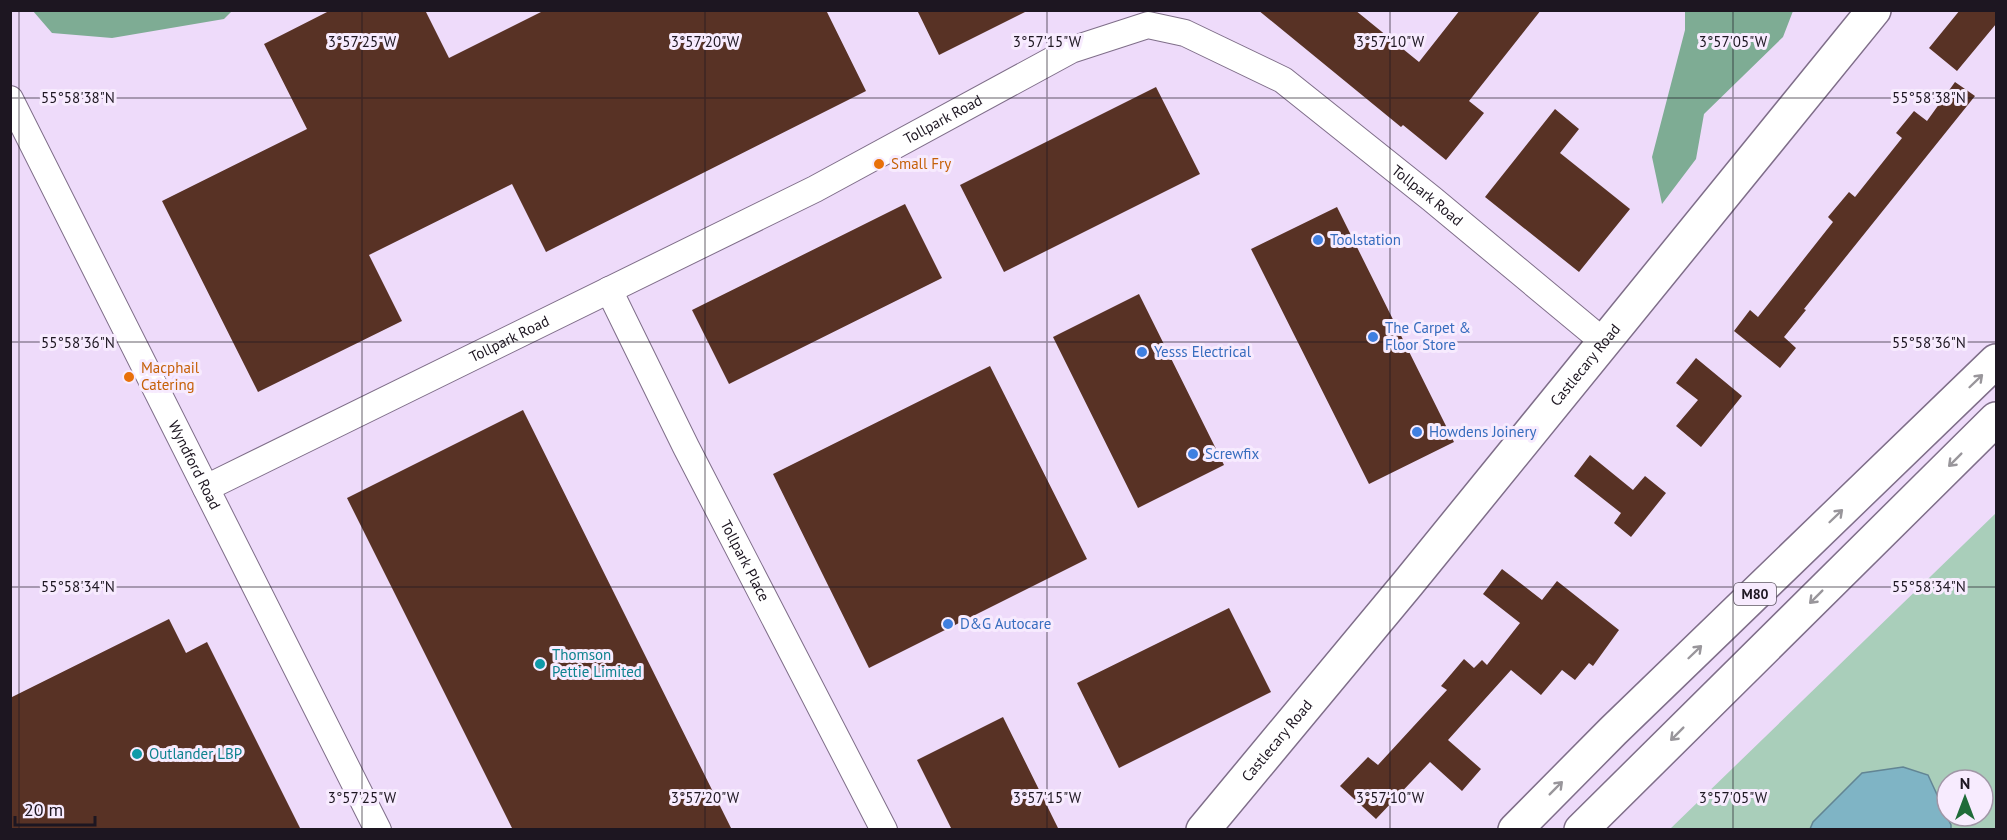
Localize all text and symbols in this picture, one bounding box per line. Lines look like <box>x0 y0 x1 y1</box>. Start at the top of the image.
text: 3°57'25"W <box>328 32 397 51</box>
text: 3°57'20"W <box>671 32 740 51</box>
text: 3°57'15"W <box>1013 32 1082 51</box>
text: 3°57'10"W <box>1356 32 1425 51</box>
text: 3°57'05"W <box>1699 32 1768 51</box>
text: 55°58'38"N <box>41 88 115 107</box>
text: 55°58'38"N <box>1892 88 1966 107</box>
street label: Tollpark Road <box>900 90 985 148</box>
place label: Small Fry <box>891 154 951 173</box>
marker: Small Fry <box>872 157 886 171</box>
street label: Tollpark Road <box>1388 160 1467 230</box>
place label: Toolstation <box>1330 230 1401 249</box>
marker: Toolstation <box>1311 233 1325 247</box>
street label: Tollpark Road <box>466 311 552 366</box>
place label: The Carpet & Floor Store <box>1385 318 1471 354</box>
street label: Castlecary Road <box>1546 320 1624 410</box>
marker: The Carpet & Floor Store <box>1366 330 1380 344</box>
text: 55°58'36"N <box>41 333 115 352</box>
text: 55°58'36"N <box>1892 333 1966 352</box>
place label: Yesss Electrical <box>1154 342 1252 361</box>
marker: Yesss Electrical <box>1135 345 1149 359</box>
place label: Macphail Catering <box>141 358 200 394</box>
marker: Macphail Catering <box>122 370 136 384</box>
one-way arrow <box>1969 374 1984 388</box>
street label: Wyndford Road <box>164 417 225 513</box>
place label: Howdens Joinery <box>1429 422 1537 441</box>
marker: Howdens Joinery <box>1410 425 1424 439</box>
place label: Screwfix <box>1205 444 1259 463</box>
marker: Screwfix <box>1186 447 1200 461</box>
one-way arrow <box>1947 453 1962 467</box>
one-way arrow <box>1828 509 1843 524</box>
street label: Tollpark Place <box>716 517 774 604</box>
text: 55°58'34"N <box>41 577 115 596</box>
text: 55°58'34"N <box>1892 577 1966 596</box>
road number: M80 <box>1734 583 1776 605</box>
one-way arrow <box>1809 589 1824 604</box>
place label: D&G Autocare <box>960 614 1051 633</box>
marker: D&G Autocare <box>941 617 955 631</box>
one-way arrow <box>1688 644 1703 659</box>
place label: Thomson Pettie Limited <box>552 645 642 681</box>
marker: Thomson Pettie Limited <box>533 657 547 671</box>
street label: Castlecary Road <box>1237 696 1316 785</box>
one-way arrow <box>1670 727 1685 741</box>
place label: Outlander LBP <box>149 744 242 763</box>
marker: Outlander LBP <box>130 747 144 761</box>
north arrow <box>1935 768 1995 828</box>
text: N <box>1960 773 1970 793</box>
one-way arrow <box>1549 781 1564 796</box>
text: 3°57'25"W <box>328 788 397 807</box>
text: 3°57'20"W <box>671 788 740 807</box>
text: 3°57'15"W <box>1013 788 1082 807</box>
text: 3°57'10"W <box>1356 788 1425 807</box>
text: 3°57'05"W <box>1699 788 1768 807</box>
scale bar <box>15 789 94 827</box>
text: 20 m <box>24 798 63 821</box>

